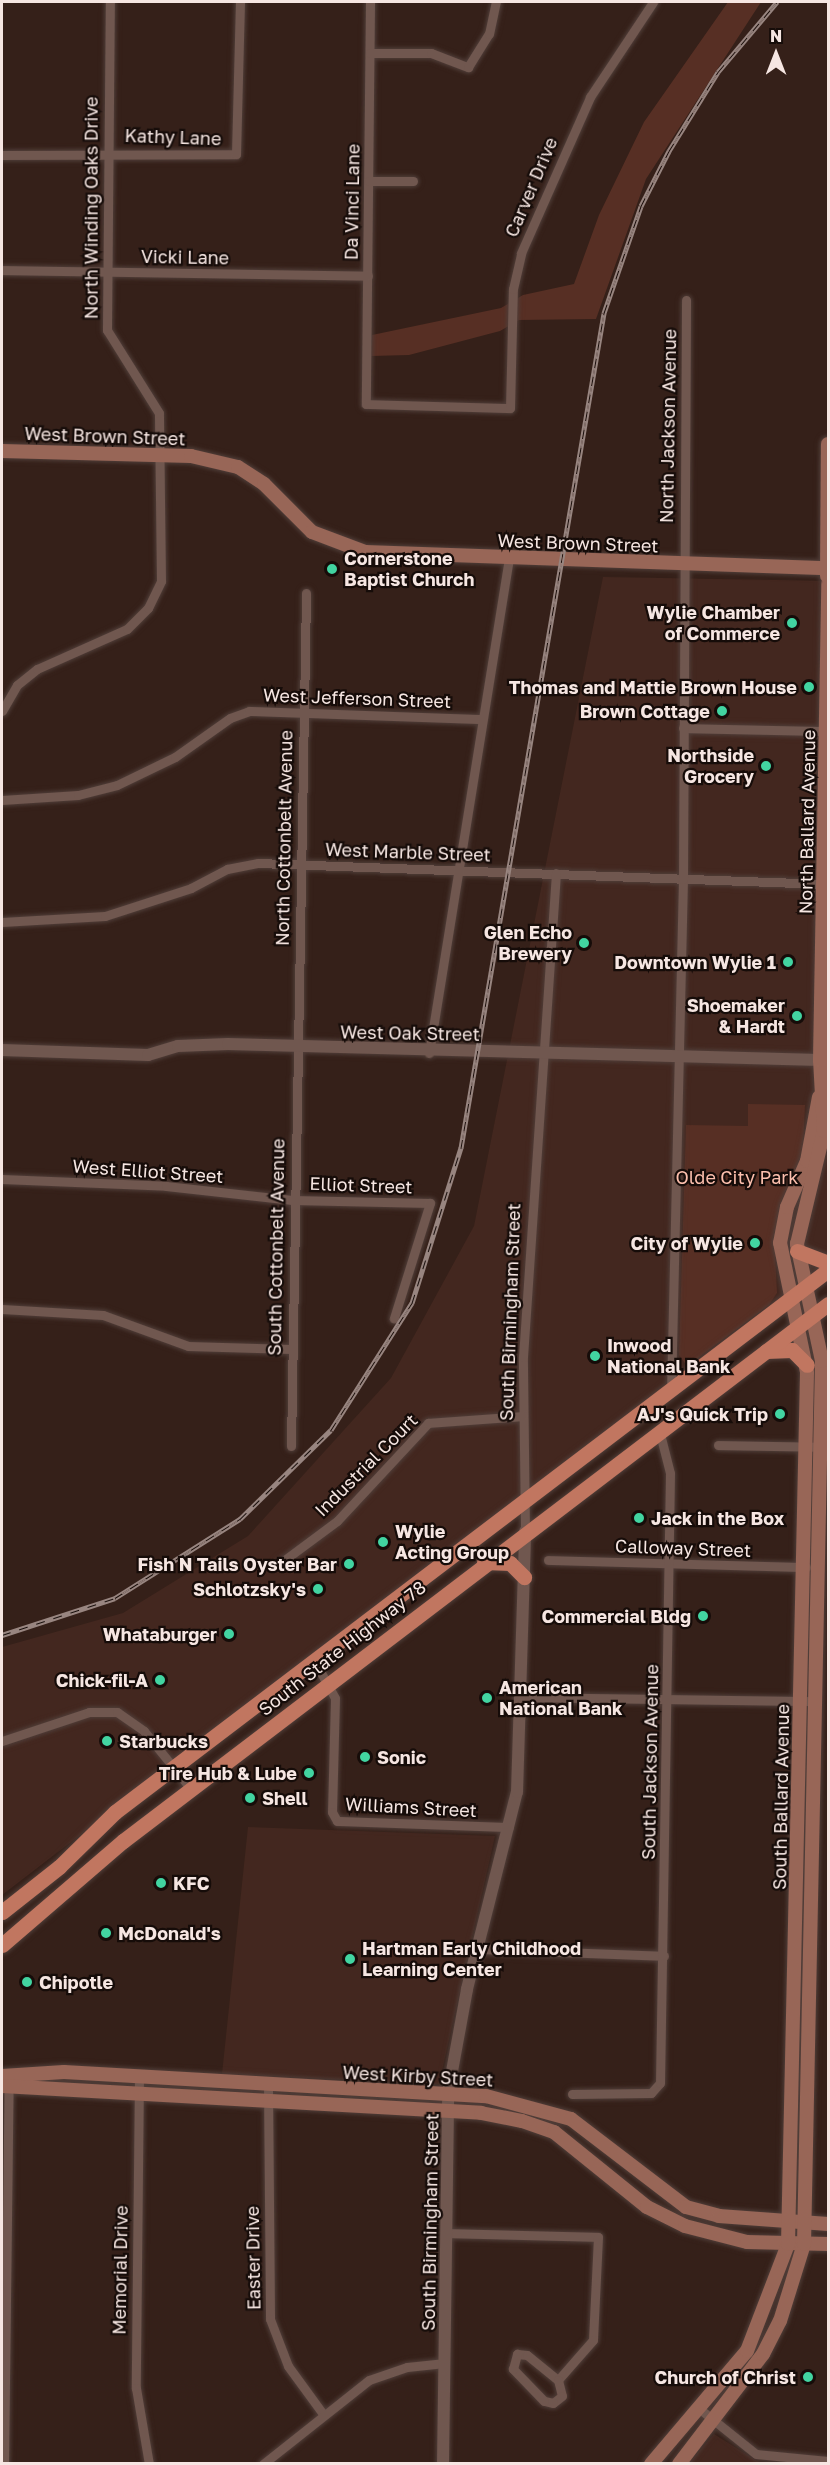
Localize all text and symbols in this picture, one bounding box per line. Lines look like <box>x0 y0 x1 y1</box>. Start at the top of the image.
north arrow <box>746 24 806 84</box>
text: N <box>770 26 782 46</box>
street label: North Winding Oaks Drive <box>80 97 102 319</box>
street label: Kathy Lane <box>124 125 222 149</box>
street label: Carver Drive <box>500 134 562 240</box>
street label: Da Vinci Lane <box>340 144 364 260</box>
street label: Vicki Lane <box>141 245 229 269</box>
street label: North Jackson Avenue <box>656 329 680 523</box>
street label: West Brown Street <box>24 422 186 450</box>
street label: West Brown Street <box>497 529 659 557</box>
place label: Cornerstone Baptist Church <box>344 548 474 590</box>
marker: Cornerstone Baptist Church <box>325 562 339 576</box>
place label: Wylie Chamber of Commerce <box>647 602 780 644</box>
marker: Wylie Chamber of Commerce <box>785 616 799 630</box>
place label: Thomas and Mattie Brown House <box>509 676 797 698</box>
marker: Thomas and Mattie Brown House <box>802 680 816 694</box>
street label: West Jefferson Street <box>263 684 451 712</box>
place label: Brown Cottage <box>580 700 710 722</box>
marker: Brown Cottage <box>715 704 729 718</box>
street label: North Cottonbelt Avenue <box>271 730 297 946</box>
street label: North Ballard Avenue <box>795 730 819 914</box>
place label: Northside Grocery <box>667 745 754 788</box>
marker: Northside Grocery <box>759 759 773 773</box>
street label: West Marble Street <box>325 838 491 866</box>
place label: Glen Echo Brewery <box>484 922 572 964</box>
marker: Glen Echo Brewery <box>577 936 591 950</box>
place label: Downtown Wylie 1 <box>614 951 776 973</box>
marker: Downtown Wylie 1 <box>781 955 795 969</box>
place label: Shoemaker & Hardt <box>687 995 785 1038</box>
marker: Shoemaker & Hardt <box>790 1009 804 1023</box>
street label: West Oak Street <box>340 1021 480 1045</box>
street label: South Cottonbelt Avenue <box>263 1138 289 1356</box>
street label: West Elliot Street <box>72 1155 224 1187</box>
park label: Olde City Park <box>675 1166 799 1188</box>
street label: Elliot Street <box>309 1172 413 1198</box>
street label: South Birmingham Street <box>495 1203 525 1421</box>
place label: City of Wylie <box>630 1232 743 1254</box>
marker: City of Wylie <box>748 1236 762 1250</box>
place label: Inwood National Bank <box>607 1335 730 1378</box>
marker: Inwood National Bank <box>588 1349 602 1363</box>
place label: AJ's Quick Trip <box>637 1403 768 1425</box>
marker: AJ's Quick Trip <box>773 1407 787 1421</box>
street label: Industrial Court <box>310 1409 422 1521</box>
place label: Jack in the Box <box>651 1507 784 1529</box>
marker: Jack in the Box <box>632 1511 646 1525</box>
place label: Wylie Acting Group <box>395 1521 509 1564</box>
marker: Wylie Acting Group <box>376 1535 390 1549</box>
street label: Calloway Street <box>615 1535 751 1561</box>
place label: Fish N Tails Oyster Bar <box>138 1553 337 1575</box>
marker: Fish N Tails Oyster Bar <box>342 1557 356 1571</box>
street label: South State Highway 78 <box>254 1576 430 1720</box>
place label: Schlotzsky's <box>193 1578 306 1600</box>
marker: Schlotzsky's <box>311 1582 325 1596</box>
place label: Commercial Bldg <box>542 1605 691 1627</box>
marker: Commercial Bldg <box>696 1609 710 1623</box>
place label: Whataburger <box>103 1623 217 1645</box>
marker: Whataburger <box>222 1627 236 1641</box>
street label: South Jackson Avenue <box>637 1664 663 1860</box>
place label: Chick-fil-A <box>56 1669 148 1691</box>
marker: Chick-fil-A <box>153 1673 167 1687</box>
place label: American National Bank <box>499 1677 622 1720</box>
marker: American National Bank <box>480 1691 494 1705</box>
street label: South Ballard Avenue <box>769 1704 793 1890</box>
place label: Starbucks <box>119 1730 208 1752</box>
marker: Starbucks <box>100 1734 114 1748</box>
place label: Sonic <box>377 1746 426 1768</box>
marker: Sonic <box>358 1750 372 1764</box>
place label: Tire Hub & Lube <box>159 1762 297 1784</box>
marker: Tire Hub & Lube <box>302 1766 316 1780</box>
place label: Shell <box>262 1787 308 1809</box>
marker: Shell <box>243 1791 257 1805</box>
street label: Williams Street <box>345 1793 477 1821</box>
place label: KFC <box>173 1872 210 1894</box>
marker: KFC <box>154 1876 168 1890</box>
place label: McDonald's <box>118 1922 221 1944</box>
marker: McDonald's <box>99 1926 113 1940</box>
place label: Hartman Early Childhood Learning Center <box>362 1938 581 1980</box>
marker: Hartman Early Childhood Learning Center <box>343 1952 357 1966</box>
place label: Chipotle <box>39 1971 113 1993</box>
marker: Chipotle <box>20 1975 34 1989</box>
street label: West Kirby Street <box>342 2061 494 2091</box>
street label: South Birmingham Street <box>417 2113 443 2331</box>
street label: Memorial Drive <box>108 2205 132 2335</box>
street label: Easter Drive <box>241 2206 265 2310</box>
place label: Church of Christ <box>655 2366 796 2388</box>
marker: Church of Christ <box>801 2370 815 2384</box>

